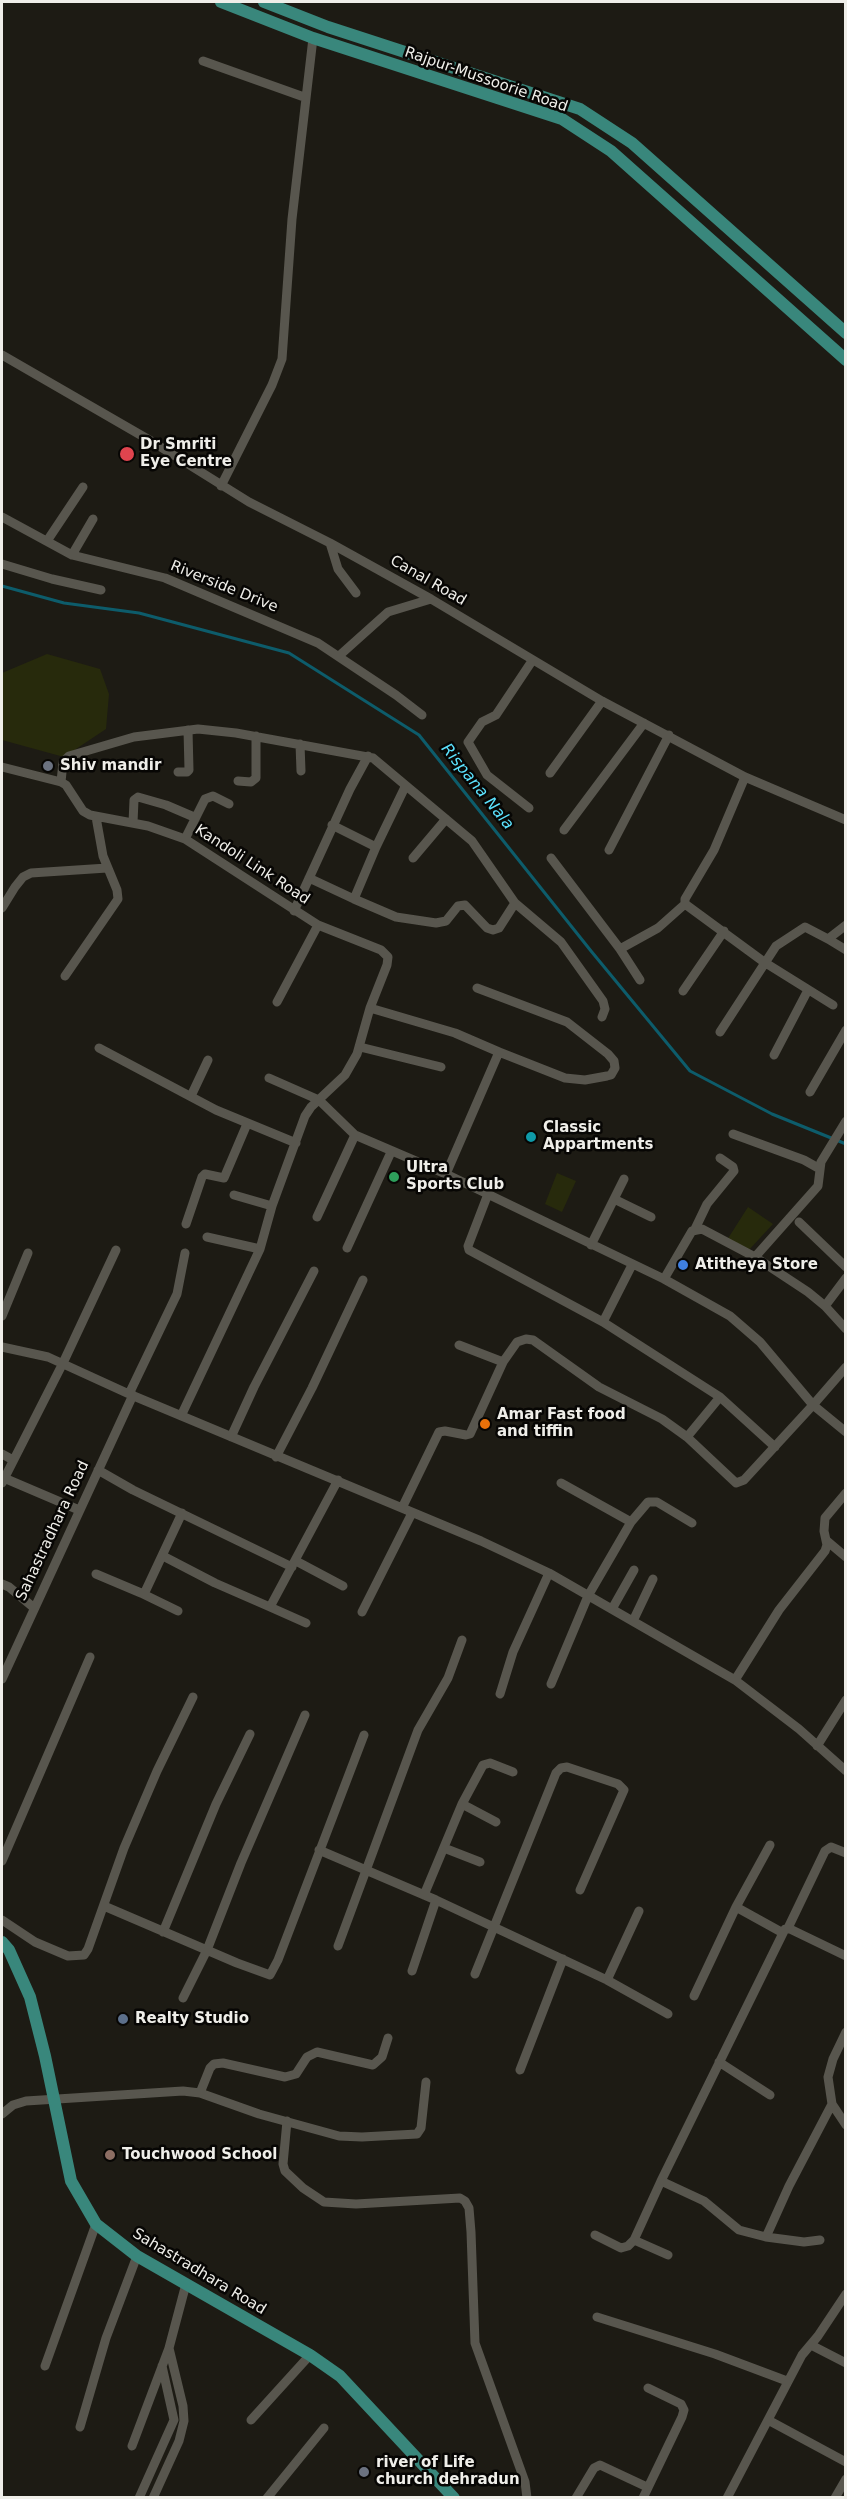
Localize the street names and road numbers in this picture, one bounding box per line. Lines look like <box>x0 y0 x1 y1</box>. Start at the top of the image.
street label: Rajpur-Mussoorie Road <box>402 44 570 116</box>
street label: Canal Road <box>387 552 469 610</box>
street label: Riverside Drive <box>168 557 280 617</box>
street label: Kandoli Link Road <box>191 821 313 909</box>
street label: Sahastradhara Road <box>13 1458 93 1604</box>
street label: Sahastradhara Road <box>129 2225 269 2319</box>

